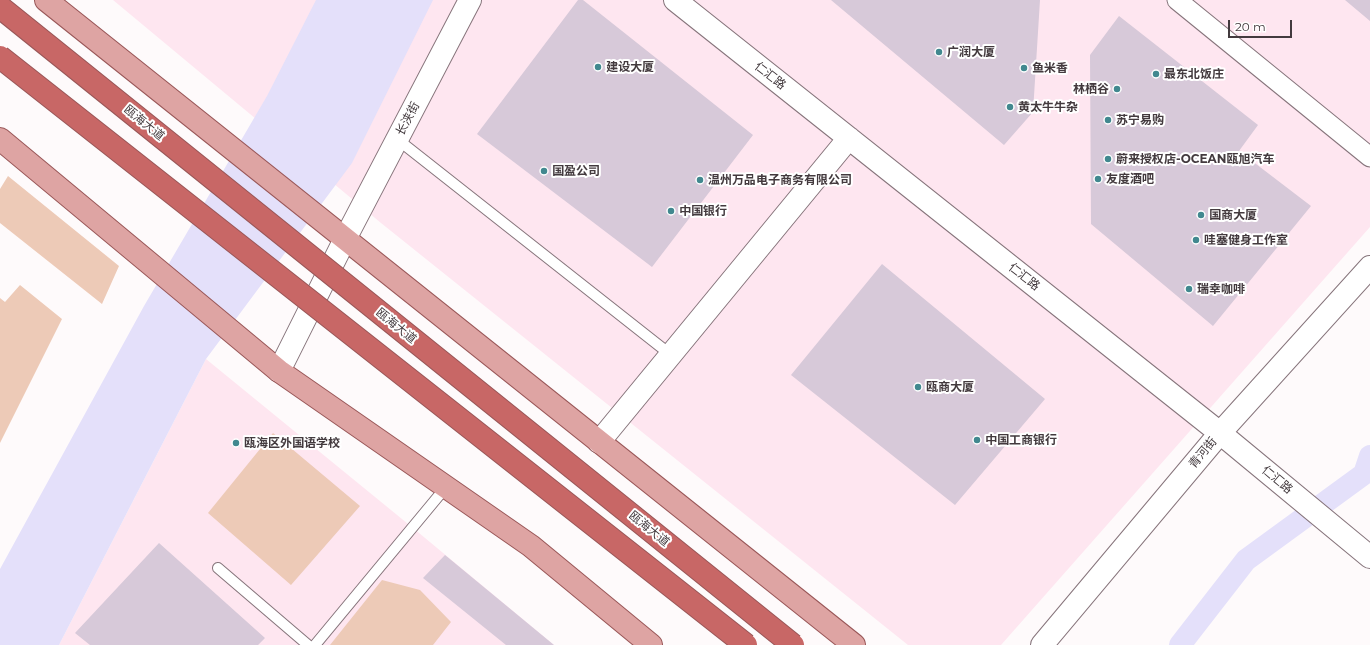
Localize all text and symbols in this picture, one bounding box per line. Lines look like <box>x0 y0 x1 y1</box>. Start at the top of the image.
scale bar <box>1230 12 1294 38</box>
text: 20 m <box>1235 19 1266 34</box>
place label: 广润大厦 <box>947 45 995 59</box>
marker: 广润大厦 <box>934 47 944 57</box>
street label: 仁汇路 <box>751 59 789 93</box>
place label: 建设大厦 <box>606 60 654 74</box>
place label: 鱼米香 <box>1032 61 1068 75</box>
marker: 建设大厦 <box>593 62 603 72</box>
marker: 鱼米香 <box>1019 63 1029 73</box>
place label: 最东北饭庄 <box>1164 67 1224 81</box>
marker: 最东北饭庄 <box>1151 69 1161 79</box>
place label: 林栖谷 <box>1073 82 1109 96</box>
marker: 林栖谷 <box>1112 84 1122 94</box>
street label: 长浃街 <box>393 100 423 138</box>
place label: 黄太牛牛杂 <box>1018 100 1078 114</box>
street label: 瓯海大道 <box>121 102 167 144</box>
marker: 黄太牛牛杂 <box>1005 102 1015 112</box>
place label: 苏宁易购 <box>1116 113 1164 127</box>
marker: 苏宁易购 <box>1103 115 1113 125</box>
place label: 蔚来授权店-OCEAN瓯旭汽车 <box>1116 152 1274 166</box>
marker: 蔚来授权店-OCEAN瓯旭汽车 <box>1103 154 1113 164</box>
place label: 国盈公司 <box>552 164 600 178</box>
marker: 国盈公司 <box>539 166 549 176</box>
place label: 友度酒吧 <box>1106 172 1154 186</box>
place label: 温州万品电子商务有限公司 <box>708 173 852 187</box>
marker: 友度酒吧 <box>1093 174 1103 184</box>
marker: 温州万品电子商务有限公司 <box>695 175 705 185</box>
place label: 中国银行 <box>679 204 727 218</box>
marker: 中国银行 <box>666 206 676 216</box>
place label: 国商大厦 <box>1209 208 1257 222</box>
marker: 国商大厦 <box>1196 210 1206 220</box>
place label: 哇塞健身工作室 <box>1204 233 1288 247</box>
marker: 哇塞健身工作室 <box>1191 235 1201 245</box>
street label: 仁汇路 <box>1005 260 1043 294</box>
place label: 瑞幸咖啡 <box>1197 282 1245 296</box>
marker: 瑞幸咖啡 <box>1184 284 1194 294</box>
street label: 瓯海大道 <box>373 305 419 347</box>
place label: 瓯商大厦 <box>926 380 974 394</box>
marker: 瓯商大厦 <box>913 382 923 392</box>
place label: 中国工商银行 <box>985 433 1057 447</box>
marker: 中国工商银行 <box>972 435 982 445</box>
street label: 青河街 <box>1186 435 1220 471</box>
place label: 瓯海区外国语学校 <box>244 436 340 450</box>
marker: 瓯海区外国语学校 <box>231 438 241 448</box>
street label: 仁汇路 <box>1259 463 1295 497</box>
street label: 瓯海大道 <box>626 508 672 550</box>

